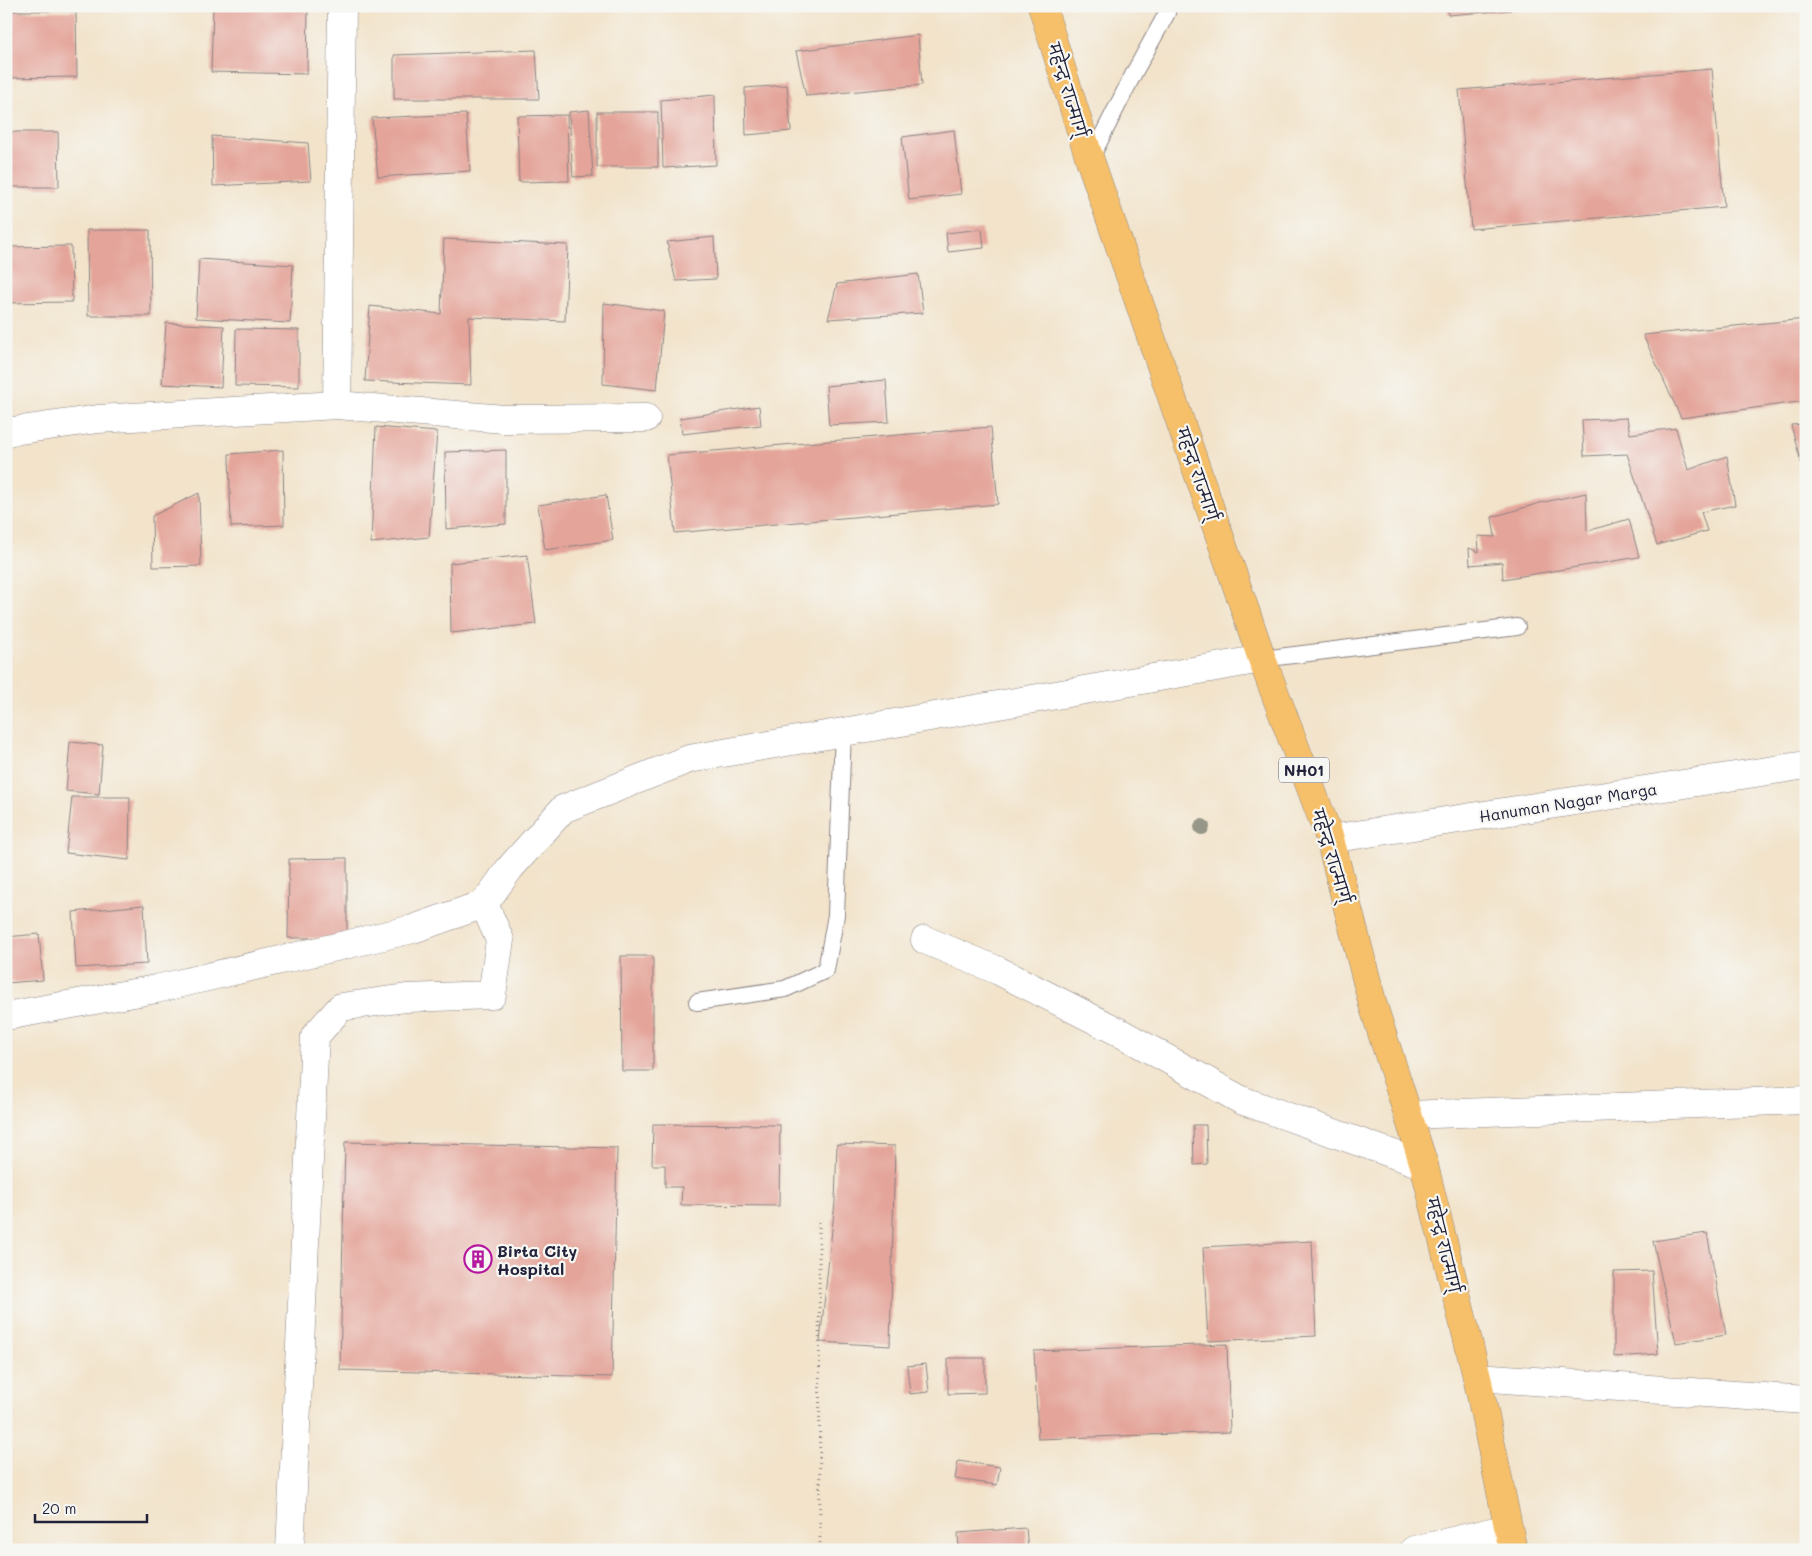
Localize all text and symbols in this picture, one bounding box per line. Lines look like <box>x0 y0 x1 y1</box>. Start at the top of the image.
street label: महेन्द्र राज्मार्ग् <box>1041 39 1095 141</box>
street label: महेन्द्र राज्मार्ग् <box>1170 423 1226 525</box>
road number: NH01 <box>1279 758 1329 782</box>
street label: Hanuman Nagar Marga <box>1478 778 1659 826</box>
street label: महेन्द्र राज्मार्ग् <box>1305 805 1359 907</box>
street label: महेन्द्र राज्मार्ग् <box>1420 1194 1468 1296</box>
place label: Birta City Hospital <box>497 1240 578 1279</box>
building icon: Birta City Hospital <box>463 1244 493 1274</box>
scale bar <box>35 1491 148 1523</box>
text: 20 m <box>42 1498 76 1518</box>

